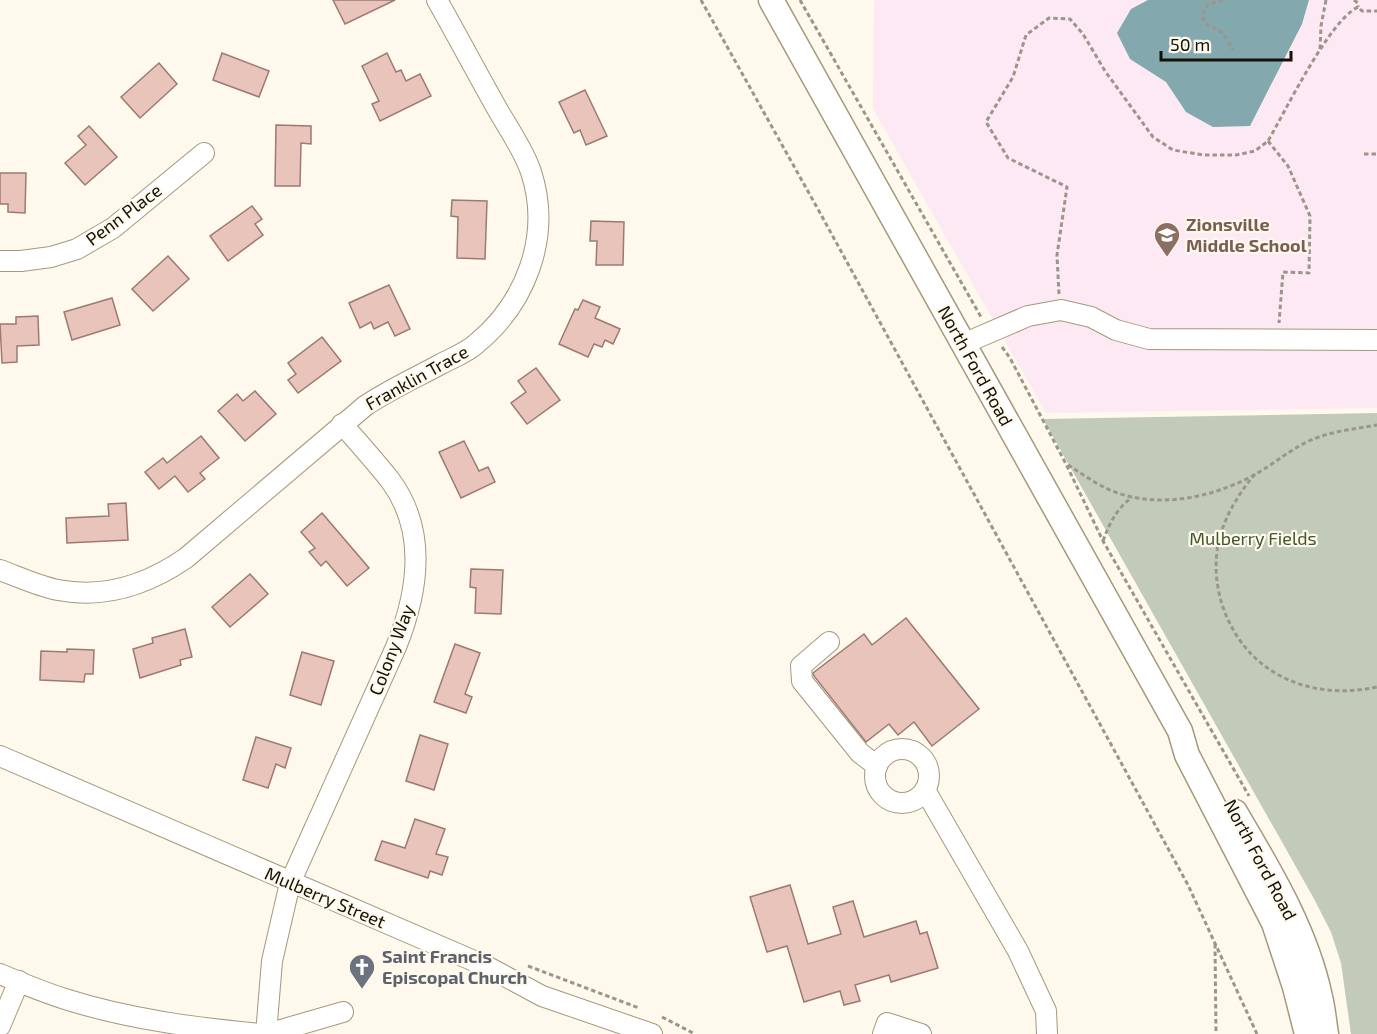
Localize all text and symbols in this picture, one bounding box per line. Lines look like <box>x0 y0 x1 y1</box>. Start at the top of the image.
scale bar <box>1161 24 1292 62</box>
text: 50 m <box>1170 33 1210 55</box>
street label: Penn Place <box>81 179 166 250</box>
place label: Zionsville Middle School <box>1186 213 1307 256</box>
school or university icon: Zionsville Middle School <box>1152 220 1182 258</box>
street label: North Ford Road <box>934 302 1018 429</box>
street label: Franklin Trace <box>361 340 472 414</box>
park label: Mulberry Fields <box>1189 527 1317 549</box>
street label: Colony Way <box>364 601 419 698</box>
street label: North Ford Road <box>1220 795 1302 924</box>
street label: Mulberry Street <box>262 862 389 932</box>
place label: Saint Francis Episcopal Church <box>382 945 527 988</box>
church icon: Saint Francis Episcopal Church <box>347 952 377 990</box>

